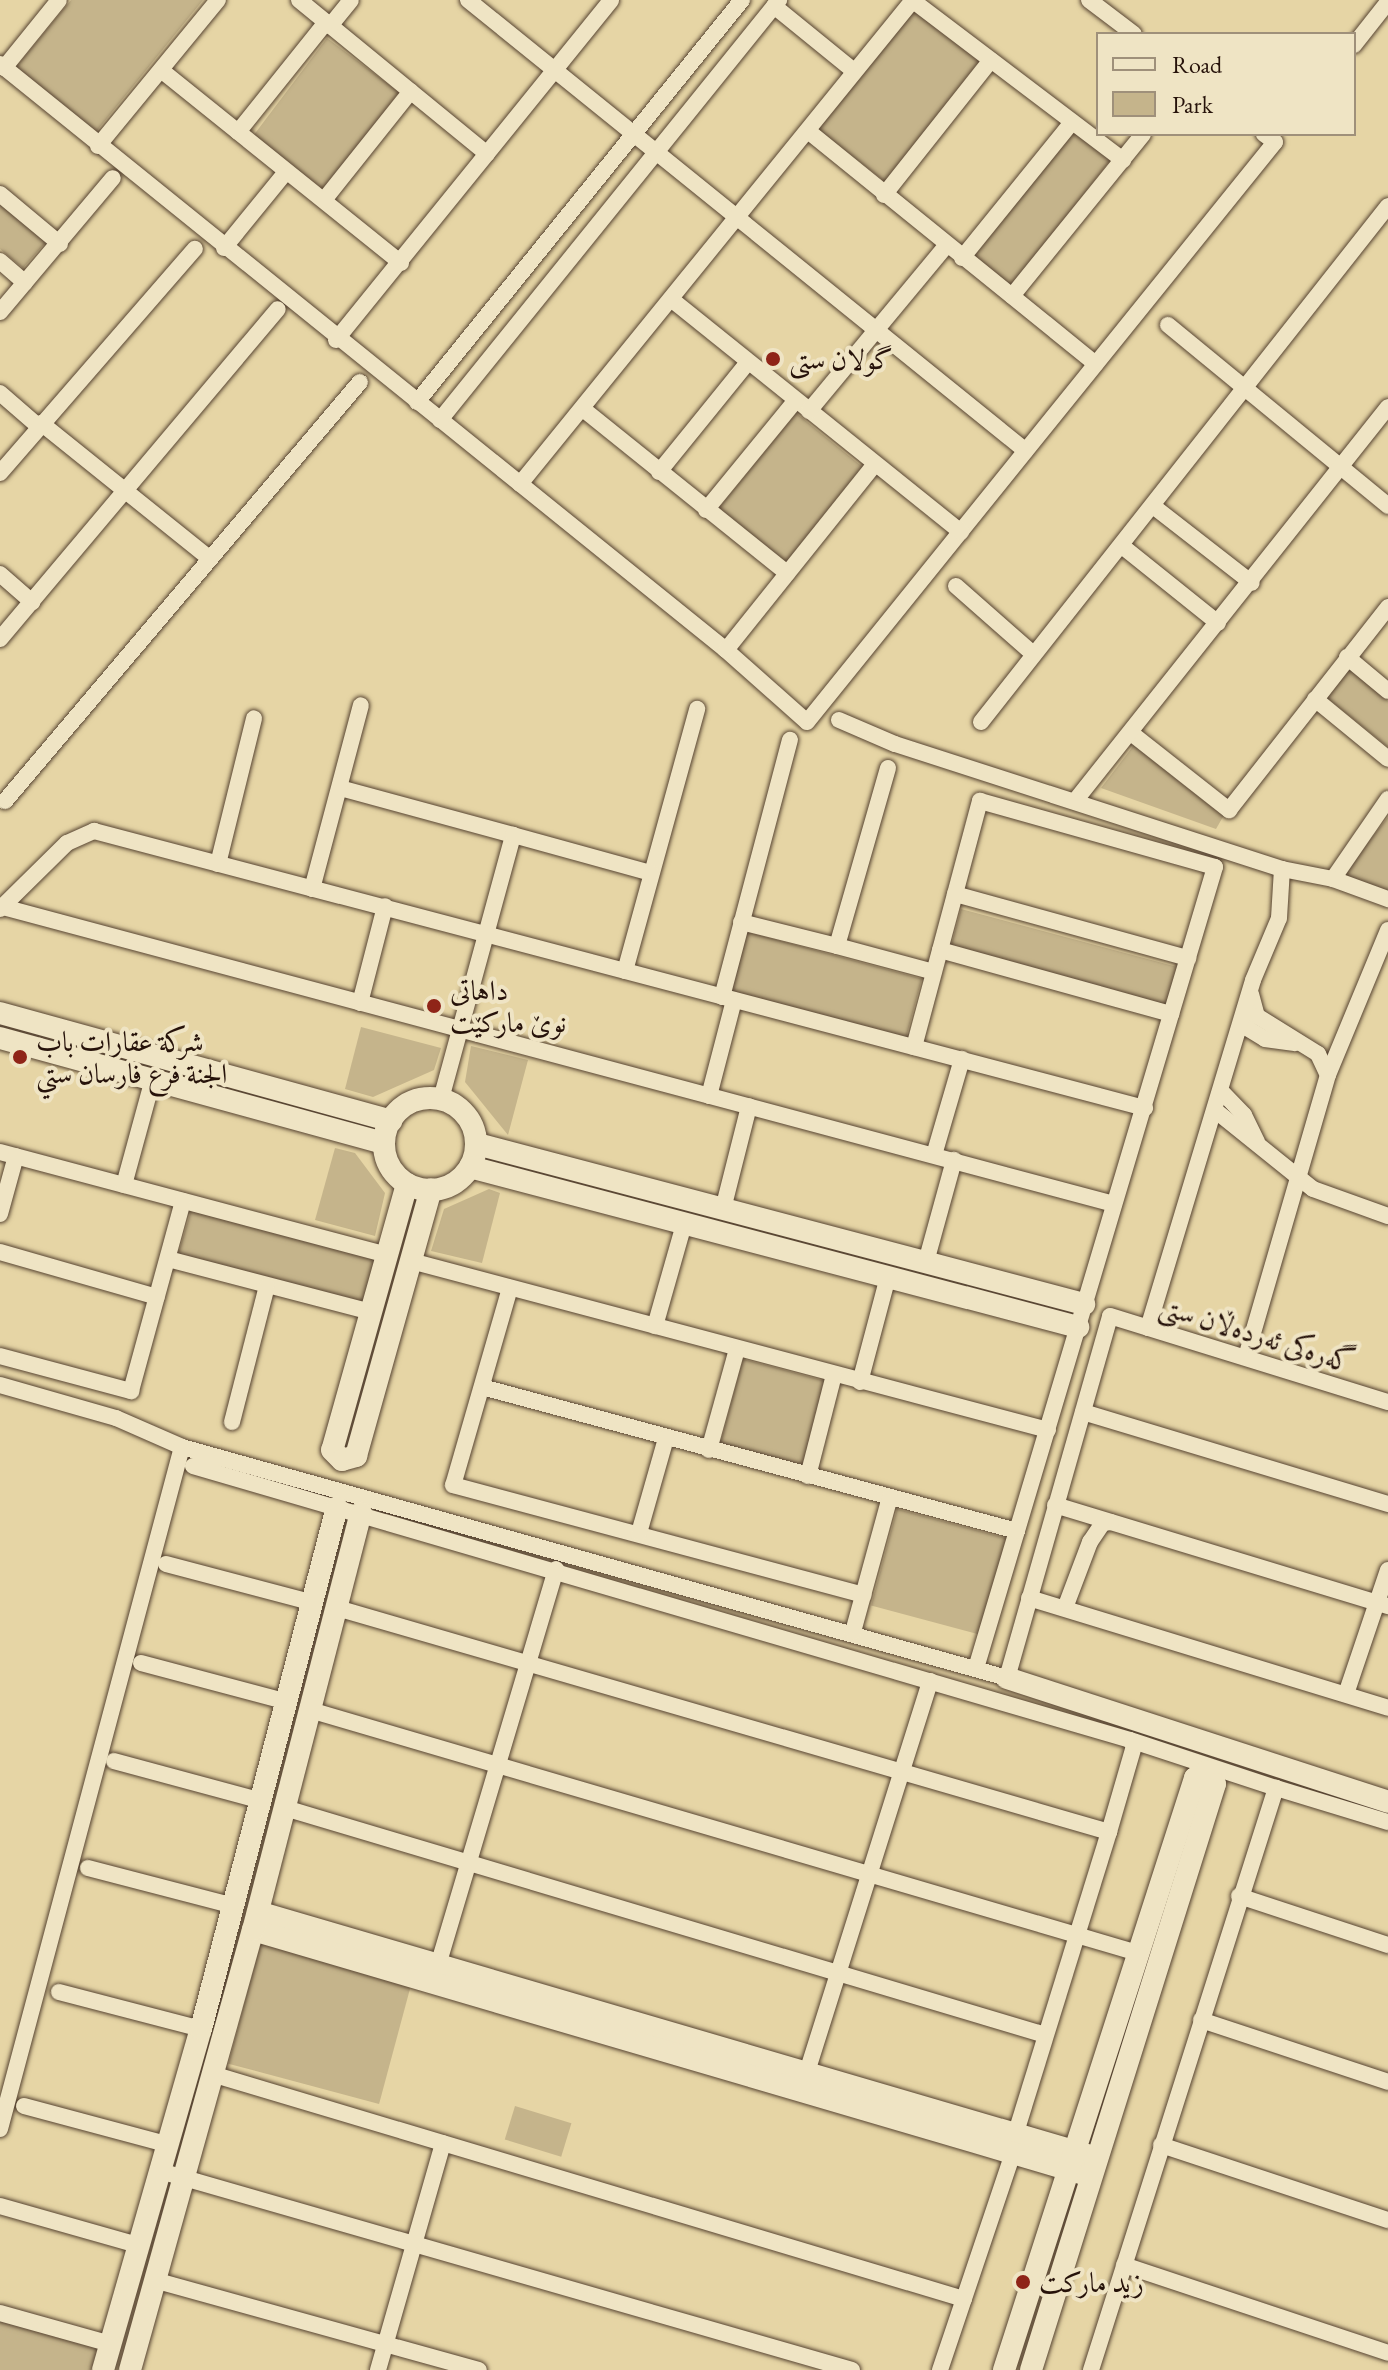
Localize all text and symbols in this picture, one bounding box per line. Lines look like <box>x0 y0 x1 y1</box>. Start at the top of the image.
legend <box>1096 32 1356 136</box>
text: Road <box>1172 49 1222 80</box>
text: Park <box>1172 89 1213 120</box>
place label: گولان ستی <box>789 342 893 376</box>
marker: گولان ستی <box>764 350 782 368</box>
place label: داهاتی نوێ مارکێت <box>450 973 566 1039</box>
marker: داهاتی نوێ مارکێت <box>425 997 443 1015</box>
place label: شرکة عقارات باب الجنة فرع فارسان ستي <box>36 1024 227 1090</box>
marker: شرکة عقارات باب الجنة فرع فارسان ستي <box>11 1048 29 1066</box>
street label: گەرەکی ئەردەڵان ستی <box>1156 1288 1358 1380</box>
place label: زيد ماركت <box>1039 2265 1144 2299</box>
marker: زيد ماركت <box>1014 2273 1032 2291</box>

